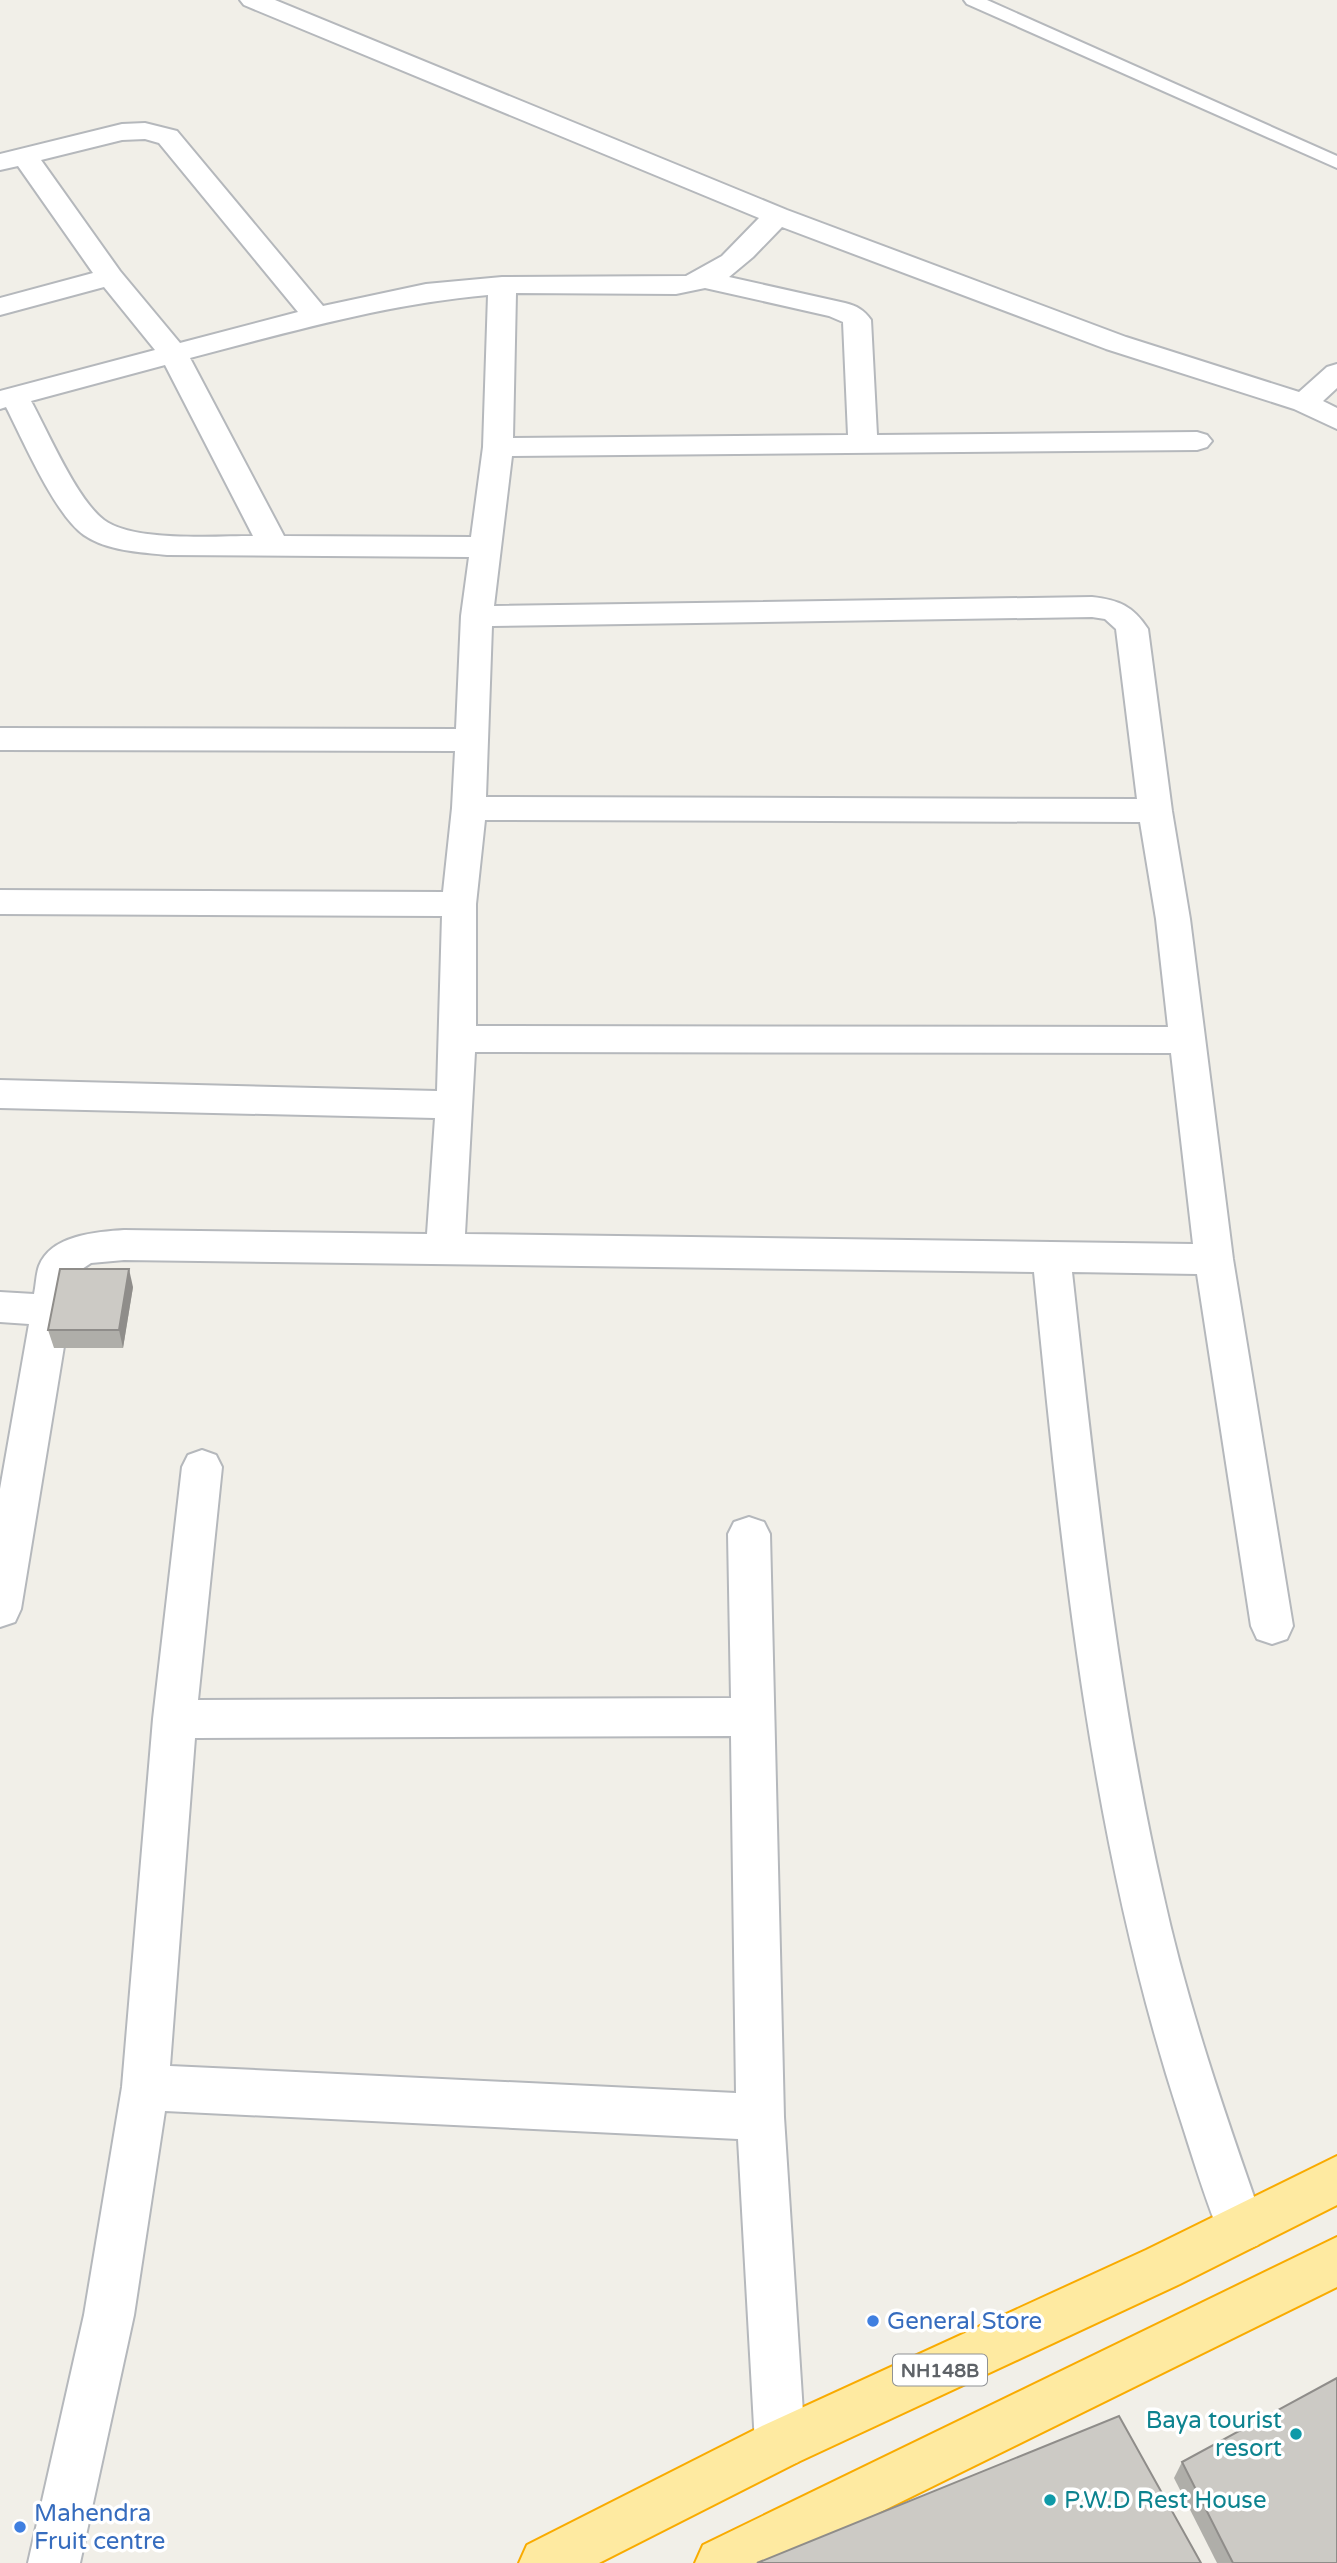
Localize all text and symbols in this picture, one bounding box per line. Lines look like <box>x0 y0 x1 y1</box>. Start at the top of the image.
place label: General Store <box>887 2307 1042 2336</box>
marker: General Store <box>865 2313 881 2329</box>
road number: NH148B <box>893 2354 987 2386</box>
place label: Baya tourist resort <box>1146 2406 1282 2463</box>
marker: Baya tourist resort <box>1288 2426 1304 2442</box>
place label: P.W.D Rest House <box>1064 2486 1266 2515</box>
marker: P.W.D Rest House <box>1042 2492 1058 2508</box>
place label: Mahendra Fruit centre <box>34 2499 165 2556</box>
marker: Mahendra Fruit centre <box>12 2519 28 2535</box>

